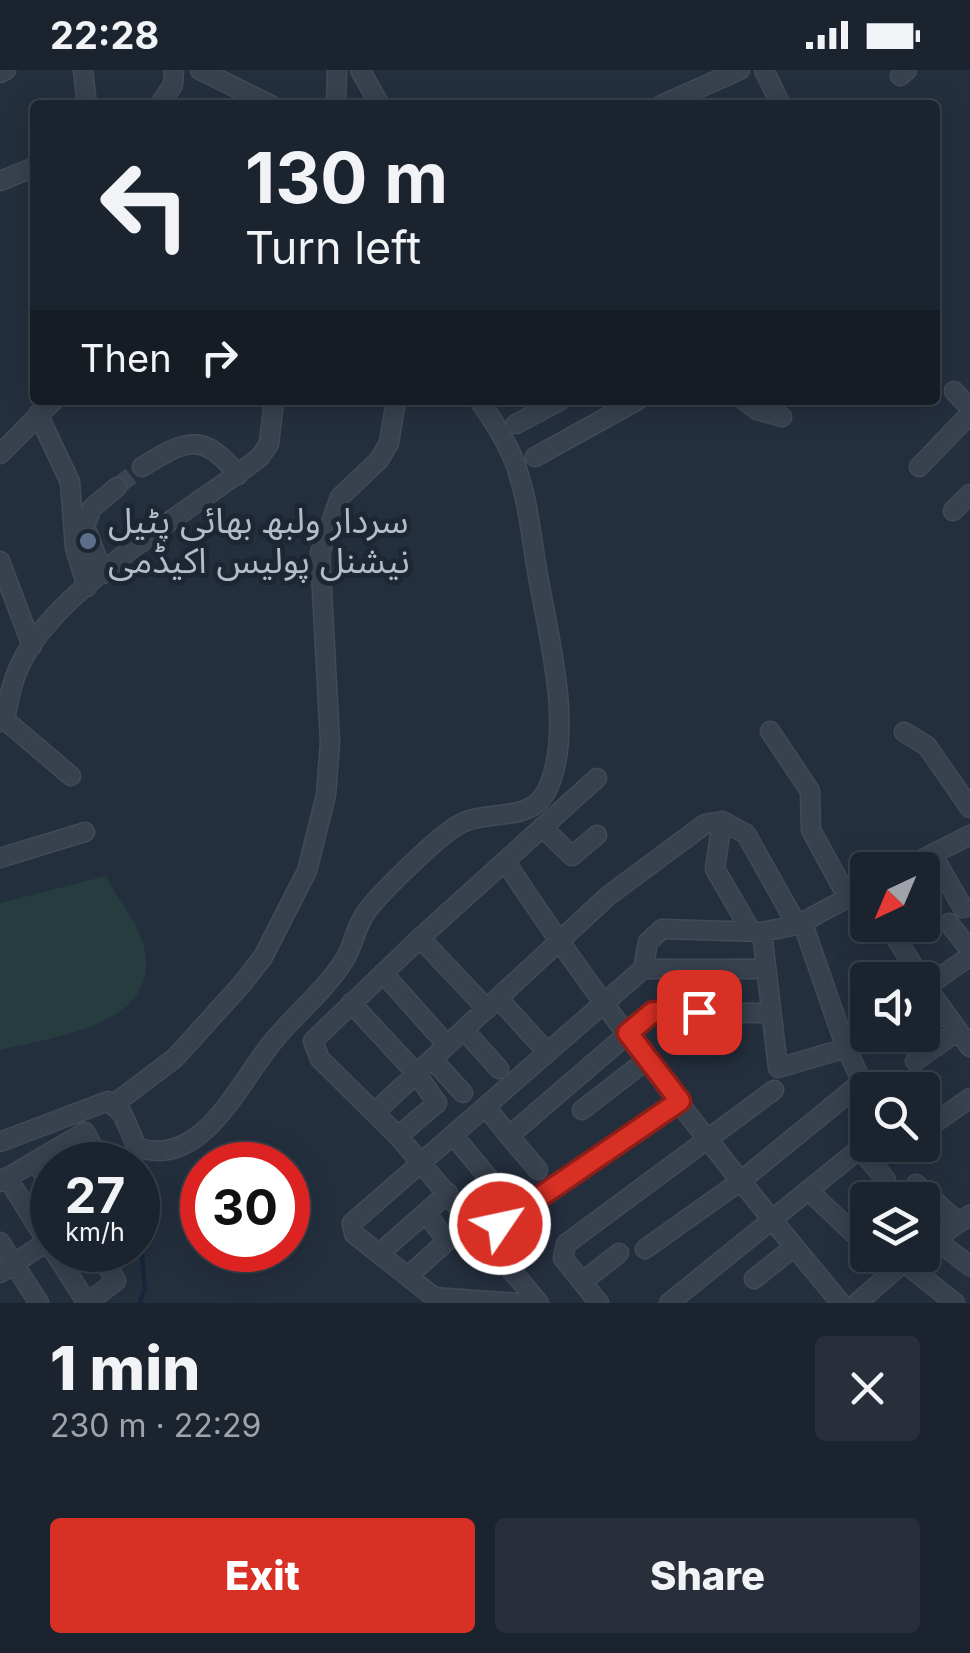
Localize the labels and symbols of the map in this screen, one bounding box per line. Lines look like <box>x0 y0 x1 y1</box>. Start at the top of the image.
place label: سردار ولبھ بھائی پٹیل نیشنل پولیس اکیڈمی <box>108 499 410 583</box>
marker: سردار ولبھ بھائی پٹیل نیشنل پولیس اکیڈمی <box>77 530 99 552</box>
north arrow <box>850 852 940 942</box>
pin <box>657 970 742 1055</box>
speed limit sign: 30 <box>180 1142 310 1272</box>
position arrow <box>448 1172 552 1276</box>

